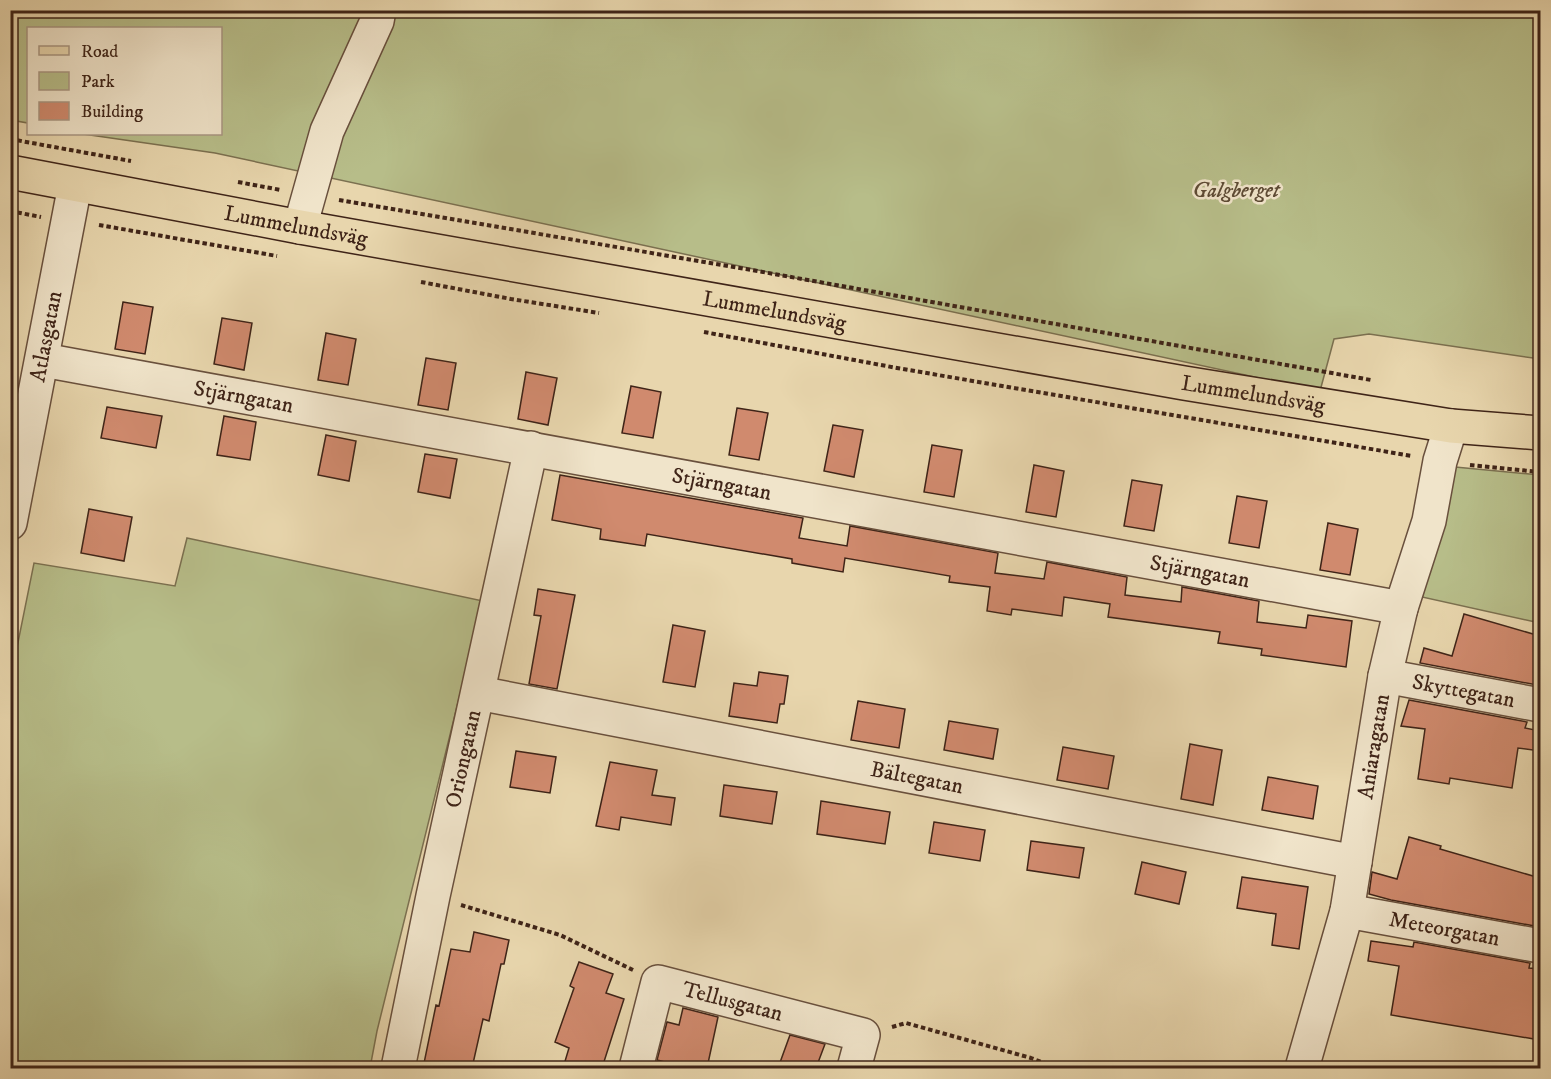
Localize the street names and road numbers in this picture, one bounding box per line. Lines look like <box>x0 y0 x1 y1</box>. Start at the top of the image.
street label: Lummelundsväg <box>222 199 370 252</box>
street label: Lummelundsväg <box>701 285 849 337</box>
street label: Atlasgatan <box>24 288 68 384</box>
street label: Lummelundsväg <box>1179 369 1327 419</box>
street label: Stjärngatan <box>192 374 296 419</box>
street label: Stjärngatan <box>670 462 774 506</box>
street label: Stjärngatan <box>1148 549 1252 594</box>
street label: Skyttegatan <box>1410 668 1518 714</box>
street label: Aniaragatan <box>1352 691 1395 801</box>
street label: Oriongatan <box>439 707 487 810</box>
street label: Bältegatan <box>868 755 966 800</box>
street label: Meteorgatan <box>1387 905 1502 952</box>
street label: Tellusgatan <box>680 975 786 1027</box>

